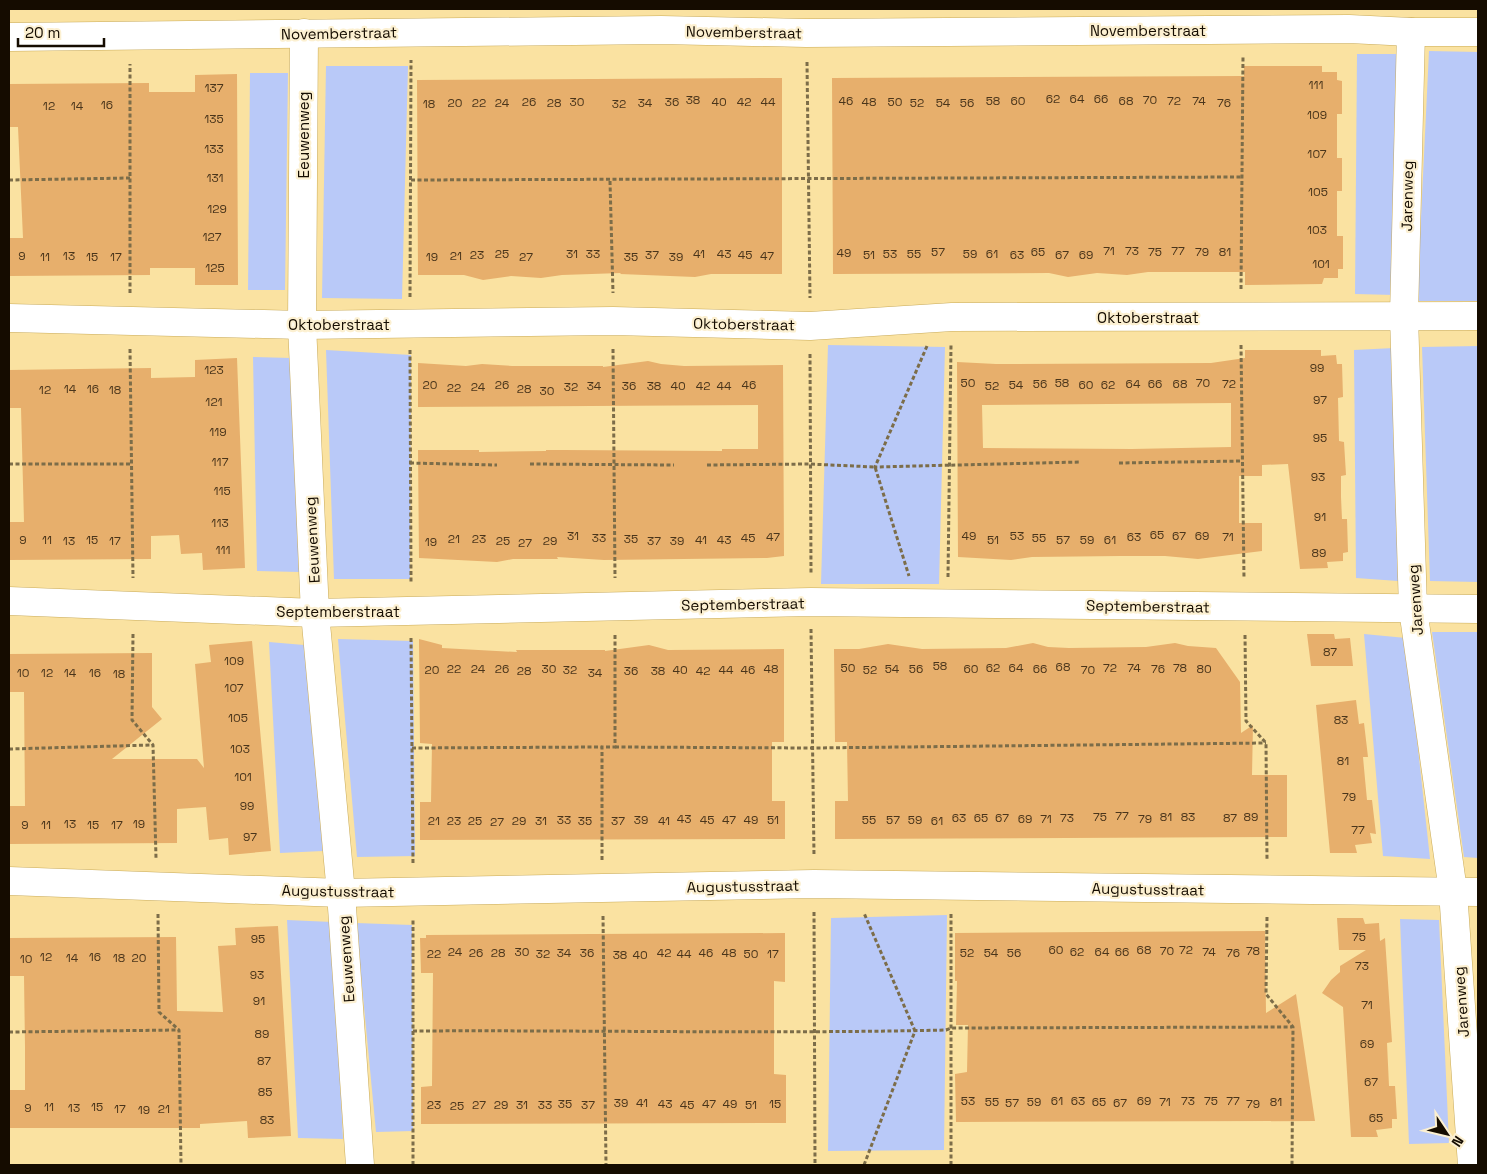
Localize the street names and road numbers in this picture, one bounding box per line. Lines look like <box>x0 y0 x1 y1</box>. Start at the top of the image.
street label: Novemberstraat <box>686 21 802 43</box>
street label: Novemberstraat <box>1090 21 1206 40</box>
street label: Novemberstraat <box>281 22 397 44</box>
street label: Eeuwenweg <box>294 92 313 178</box>
street label: Jarenweg <box>1397 160 1417 232</box>
street label: Oktoberstraat <box>1097 308 1199 327</box>
street label: Oktoberstraat <box>693 314 795 334</box>
street label: Oktoberstraat <box>288 315 390 334</box>
street label: Eeuwenweg <box>300 496 324 584</box>
street label: Jarenweg <box>1403 564 1427 636</box>
street label: Septemberstraat <box>681 593 805 615</box>
street label: Septemberstraat <box>1086 595 1210 617</box>
street label: Septemberstraat <box>276 602 400 621</box>
street label: Augustusstraat <box>686 876 800 896</box>
street label: Augustusstraat <box>1091 879 1205 899</box>
street label: Augustusstraat <box>281 881 395 901</box>
street label: Eeuwenweg <box>333 915 359 1003</box>
street label: Jarenweg <box>1449 966 1473 1038</box>

